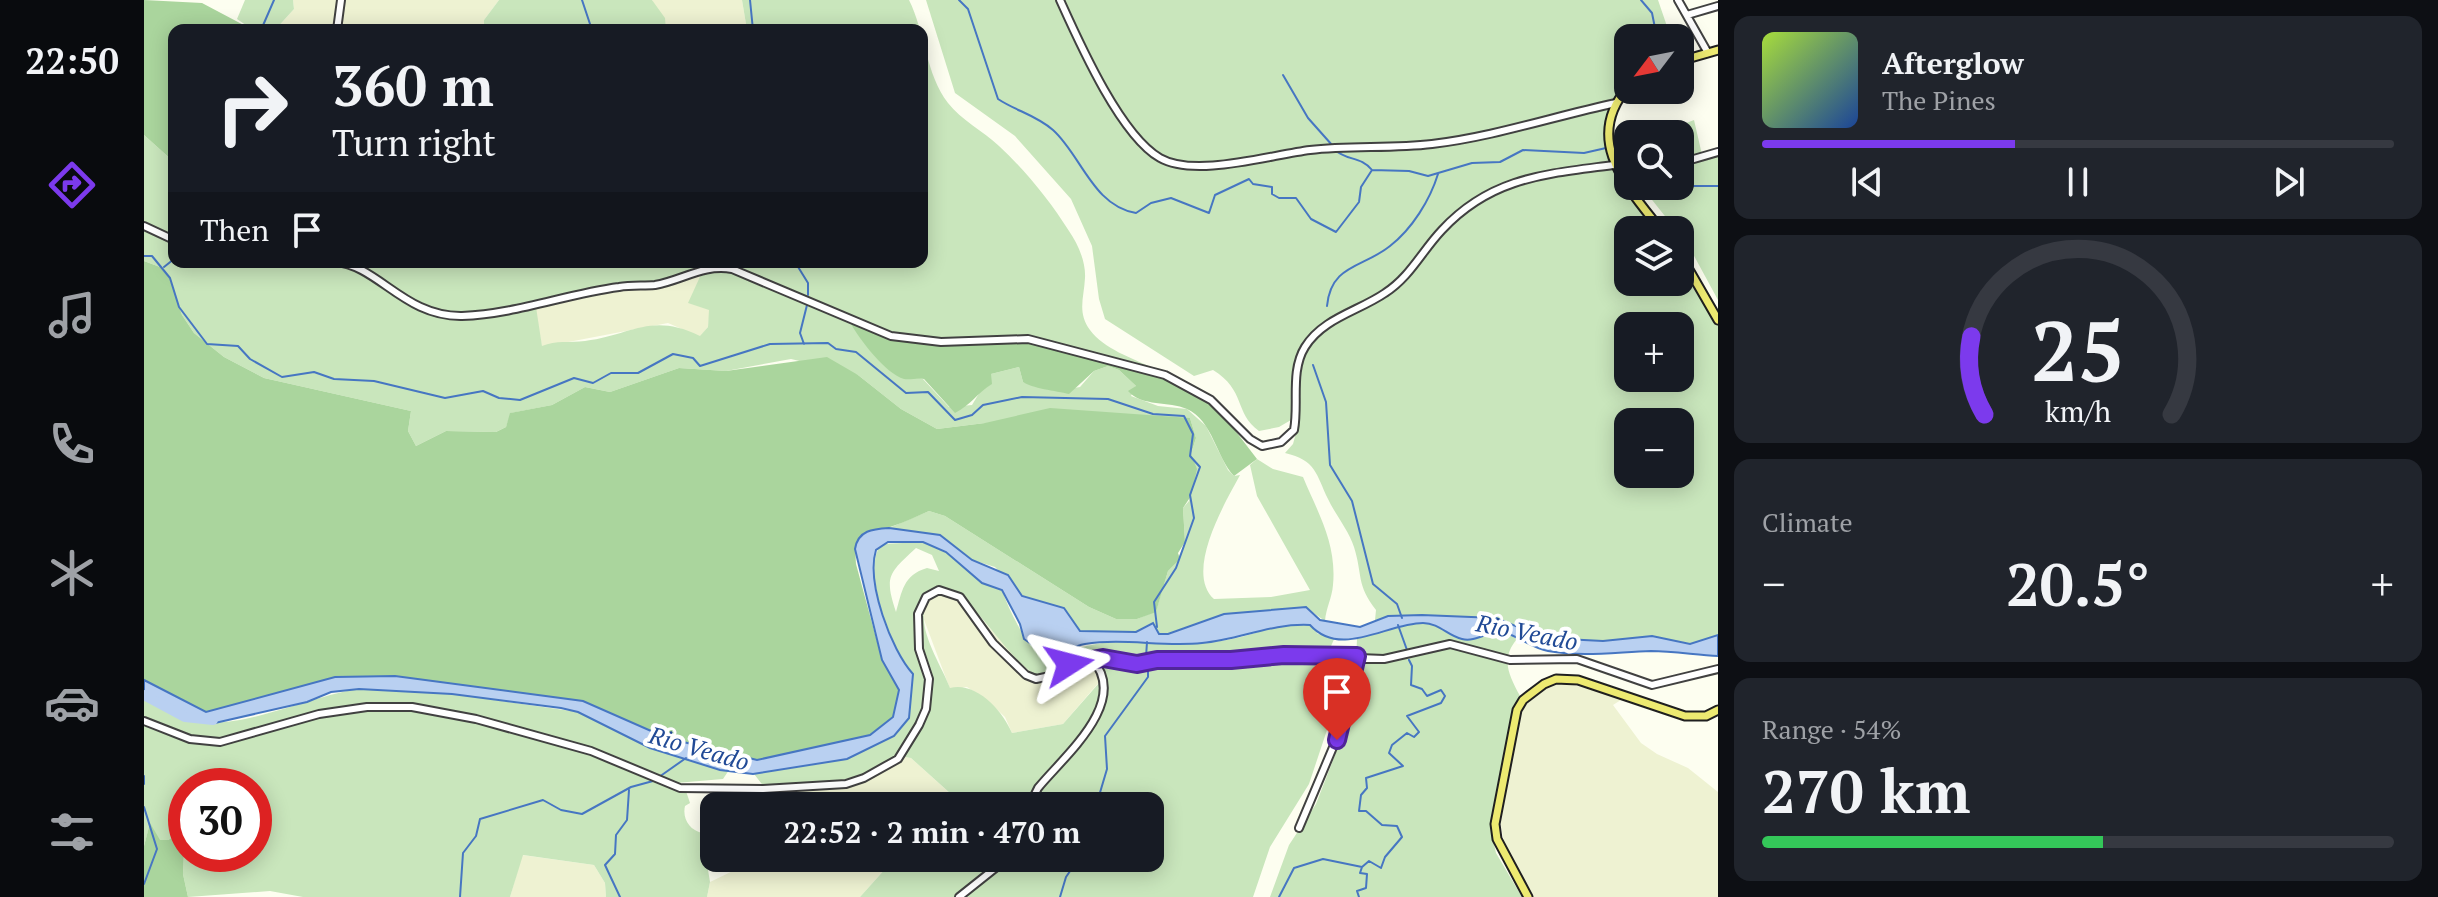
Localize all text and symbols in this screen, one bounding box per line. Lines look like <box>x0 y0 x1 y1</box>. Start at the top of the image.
north arrow <box>1614 24 1694 104</box>
map controls <box>1614 24 1694 488</box>
text: 22:50 <box>25 37 119 84</box>
text: Afterglow <box>1882 43 2024 83</box>
text: 360 m <box>332 48 494 122</box>
icon: right <box>200 56 304 160</box>
text: The Pines <box>1882 83 1996 117</box>
text: Turn right <box>332 119 496 166</box>
button: search <box>1614 120 1694 200</box>
icon: directions <box>44 157 100 213</box>
icon: previous <box>1845 160 1889 204</box>
icon: pause <box>2056 160 2100 204</box>
icon: next <box>2267 160 2311 204</box>
icon: arrive <box>285 208 329 252</box>
text: Then <box>200 210 269 250</box>
button: layers <box>1614 216 1694 296</box>
icon: music <box>44 287 100 343</box>
text: 25 <box>2031 295 2125 405</box>
button: + <box>1614 312 1694 392</box>
text: km/h <box>2045 392 2111 430</box>
button: − <box>1614 408 1694 488</box>
icon: phone <box>44 416 100 472</box>
text: Climate <box>1762 505 1853 539</box>
text: 20.5° <box>2006 544 2150 623</box>
icon: climate <box>44 545 100 601</box>
text: − <box>1762 554 1785 613</box>
text: + <box>2371 554 2394 613</box>
water label: Rio Veado <box>1473 606 1581 658</box>
position arrow <box>1027 622 1111 706</box>
pin <box>1303 658 1371 740</box>
icon: arrive <box>1315 670 1359 714</box>
icon: car <box>44 675 100 731</box>
text: Range · 54% <box>1762 712 1901 746</box>
water label: Rio Veado <box>644 718 753 778</box>
text: 270 km <box>1762 751 1970 830</box>
speed limit sign: 30 <box>168 768 272 872</box>
icon: filters <box>44 804 100 860</box>
text: 22:52 · 2 min · 470 m <box>784 812 1080 852</box>

